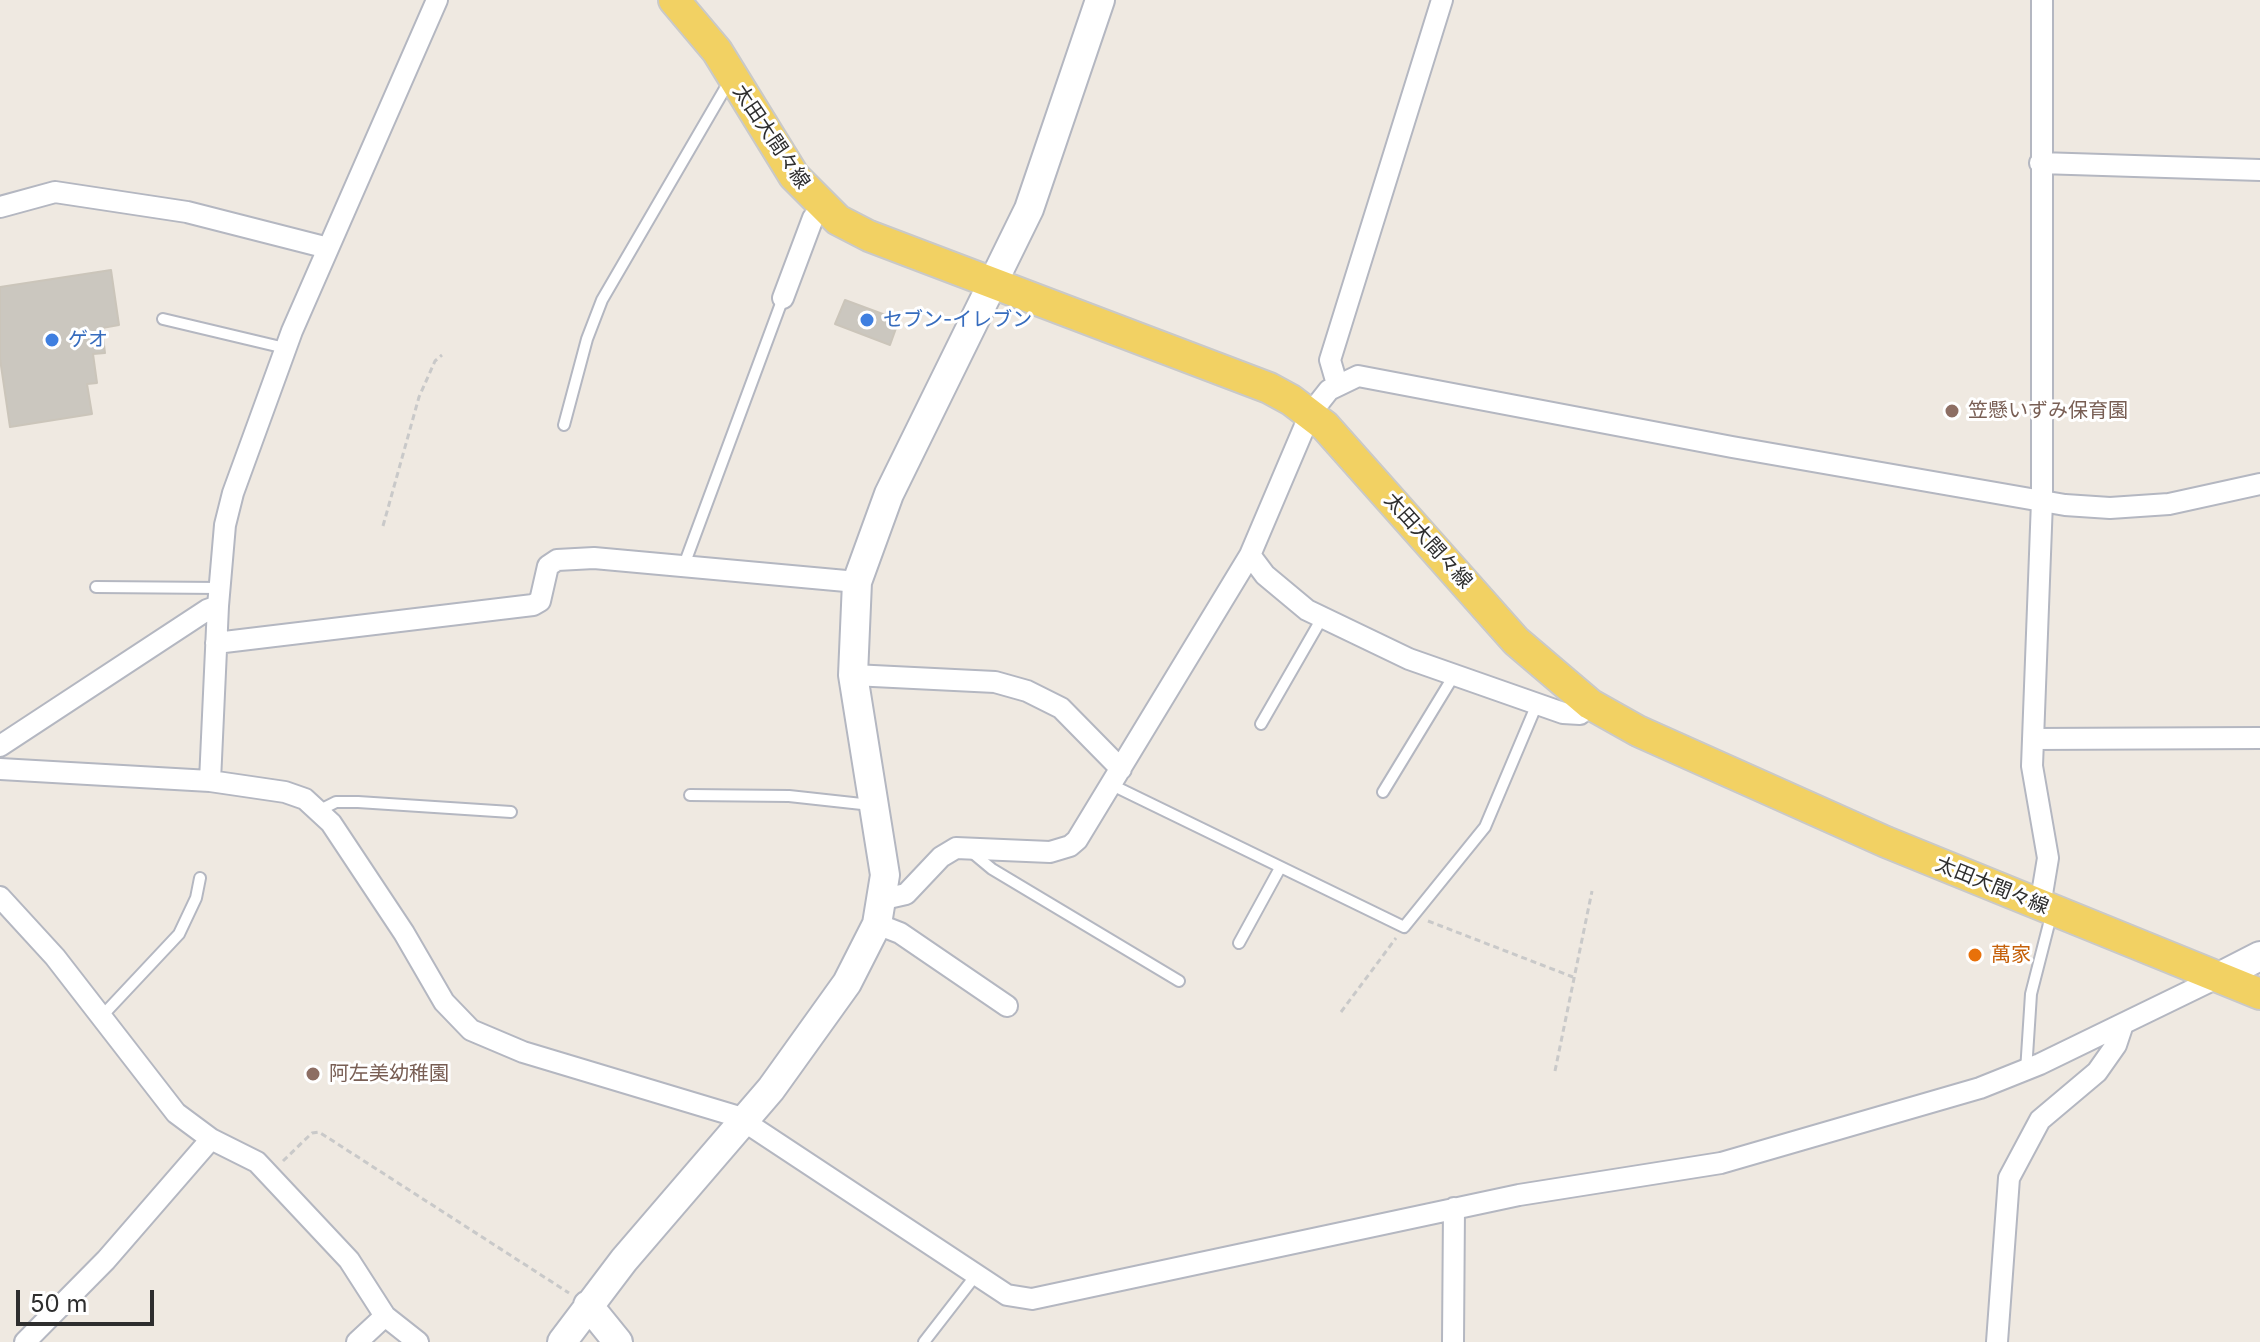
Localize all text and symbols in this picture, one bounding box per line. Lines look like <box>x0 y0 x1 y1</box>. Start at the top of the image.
street label: 太田大間々線 <box>728 81 814 193</box>
place label: セブン-イレブン <box>883 308 1032 332</box>
marker: セブン-イレブン <box>858 311 876 329</box>
place label: ゲオ <box>68 328 108 352</box>
marker: ゲオ <box>43 331 61 349</box>
place label: 笠懸いずみ保育園 <box>1968 399 2128 423</box>
marker: 笠懸いずみ保育園 <box>1943 402 1961 420</box>
street label: 太田大間々線 <box>1379 488 1477 594</box>
street label: 太田大間々線 <box>1932 852 2052 920</box>
place label: 萬家 <box>1991 943 2031 967</box>
marker: 萬家 <box>1966 946 1984 964</box>
place label: 阿左美幼稚園 <box>329 1062 449 1086</box>
marker: 阿左美幼稚園 <box>304 1065 322 1083</box>
scale bar <box>20 1274 158 1324</box>
text: 50 m <box>30 1289 88 1318</box>

